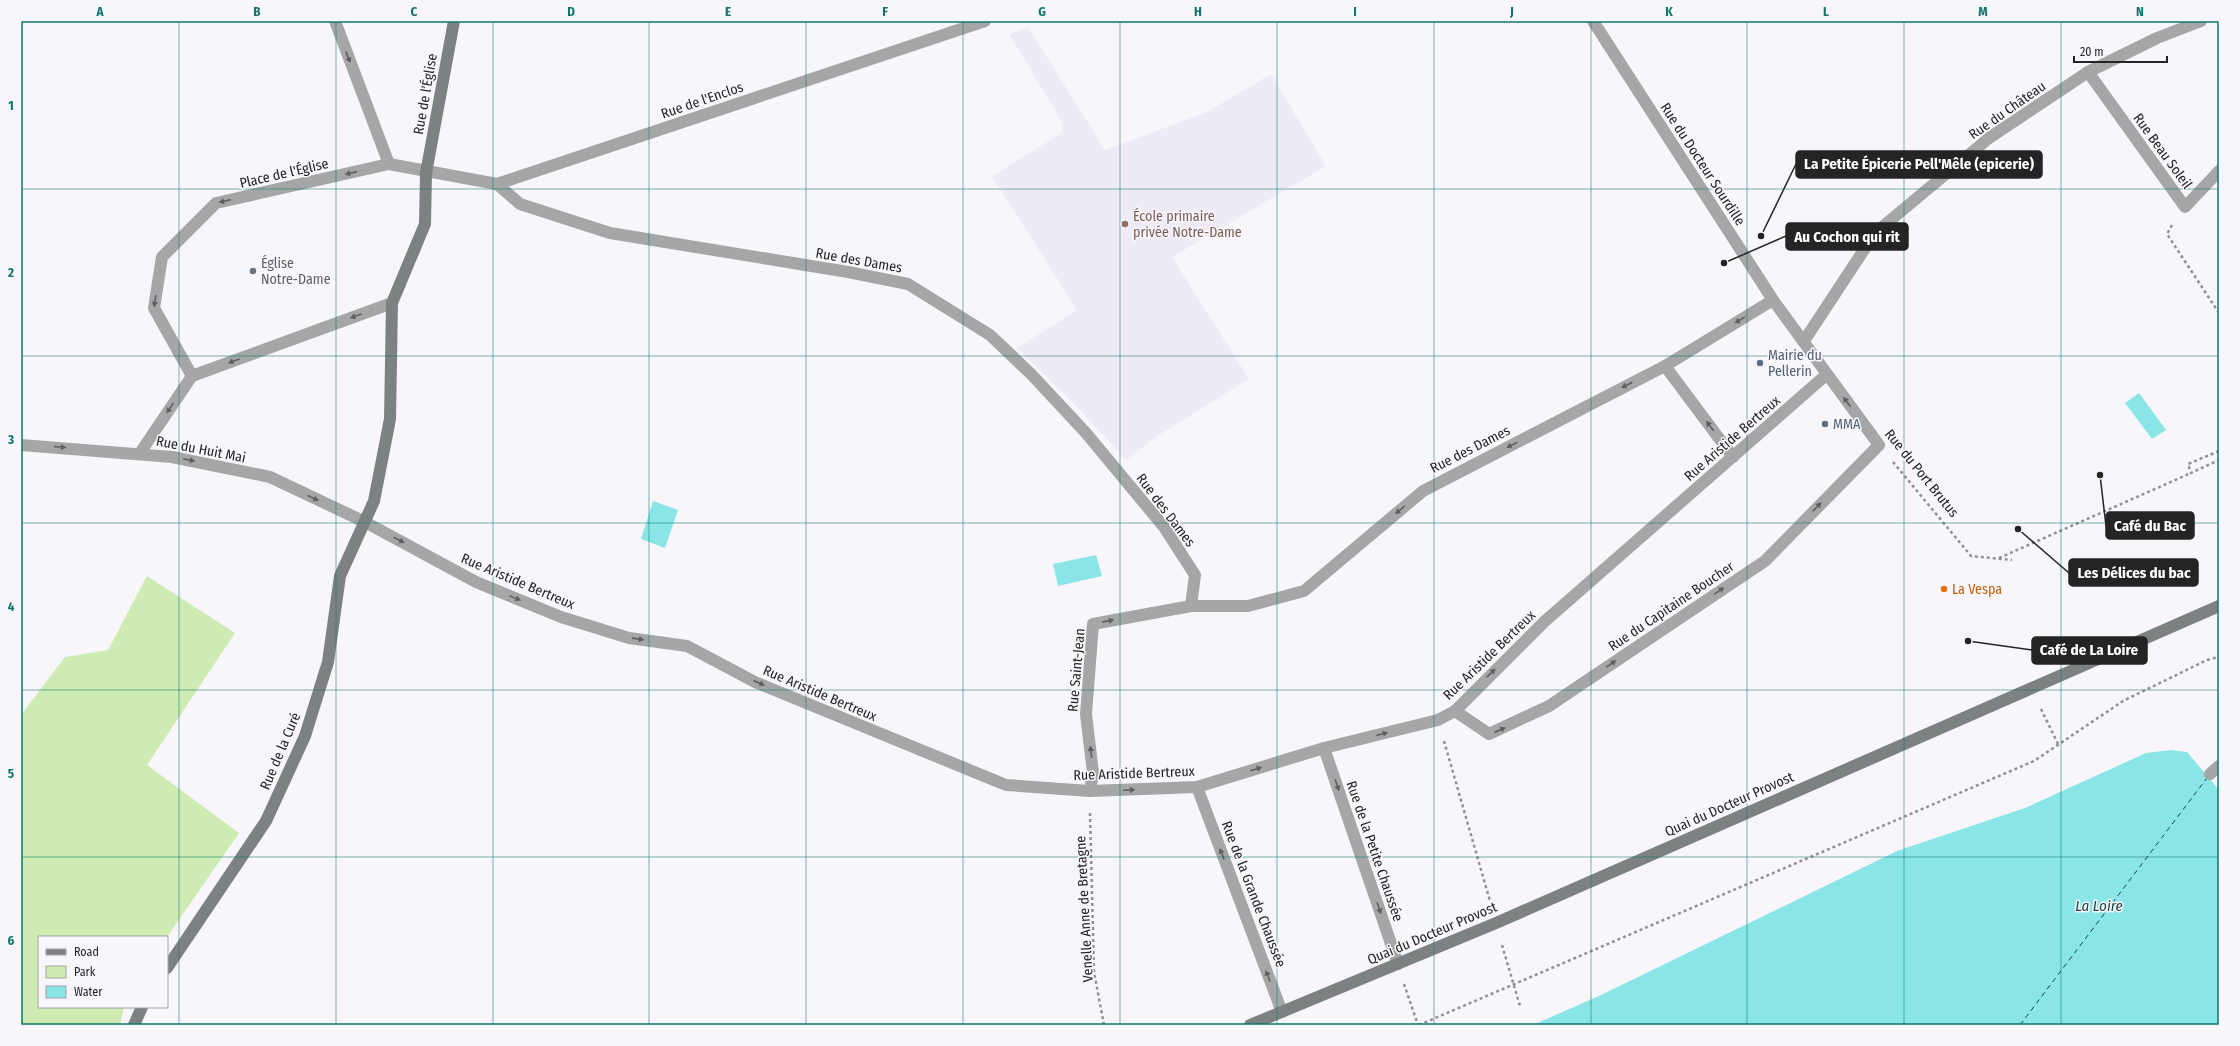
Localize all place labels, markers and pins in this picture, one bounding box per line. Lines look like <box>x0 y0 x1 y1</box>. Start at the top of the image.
callout: La Petite Épicerie Pell'Mêle (epicerie) <box>1796 151 2042 178</box>
place label: École primaire privée Notre-Dame <box>1133 207 1242 241</box>
marker: École primaire privée Notre-Dame <box>1120 219 1130 229</box>
callout: Au Cochon qui rit <box>1786 223 1908 250</box>
place label: Église Notre-Dame <box>261 254 331 288</box>
marker: Église Notre-Dame <box>248 266 258 276</box>
place label: Mairie du Pellerin <box>1768 347 1822 380</box>
marker: Mairie du Pellerin <box>1755 358 1765 368</box>
place label: MMA <box>1833 416 1861 433</box>
marker: MMA <box>1820 419 1830 429</box>
callout: Café du Bac <box>2106 512 2194 539</box>
callout: Les Délices du bac <box>2069 559 2198 586</box>
place label: La Vespa <box>1952 581 2002 598</box>
marker: La Vespa <box>1939 584 1949 594</box>
callout: Café de La Loire <box>2032 637 2147 664</box>

